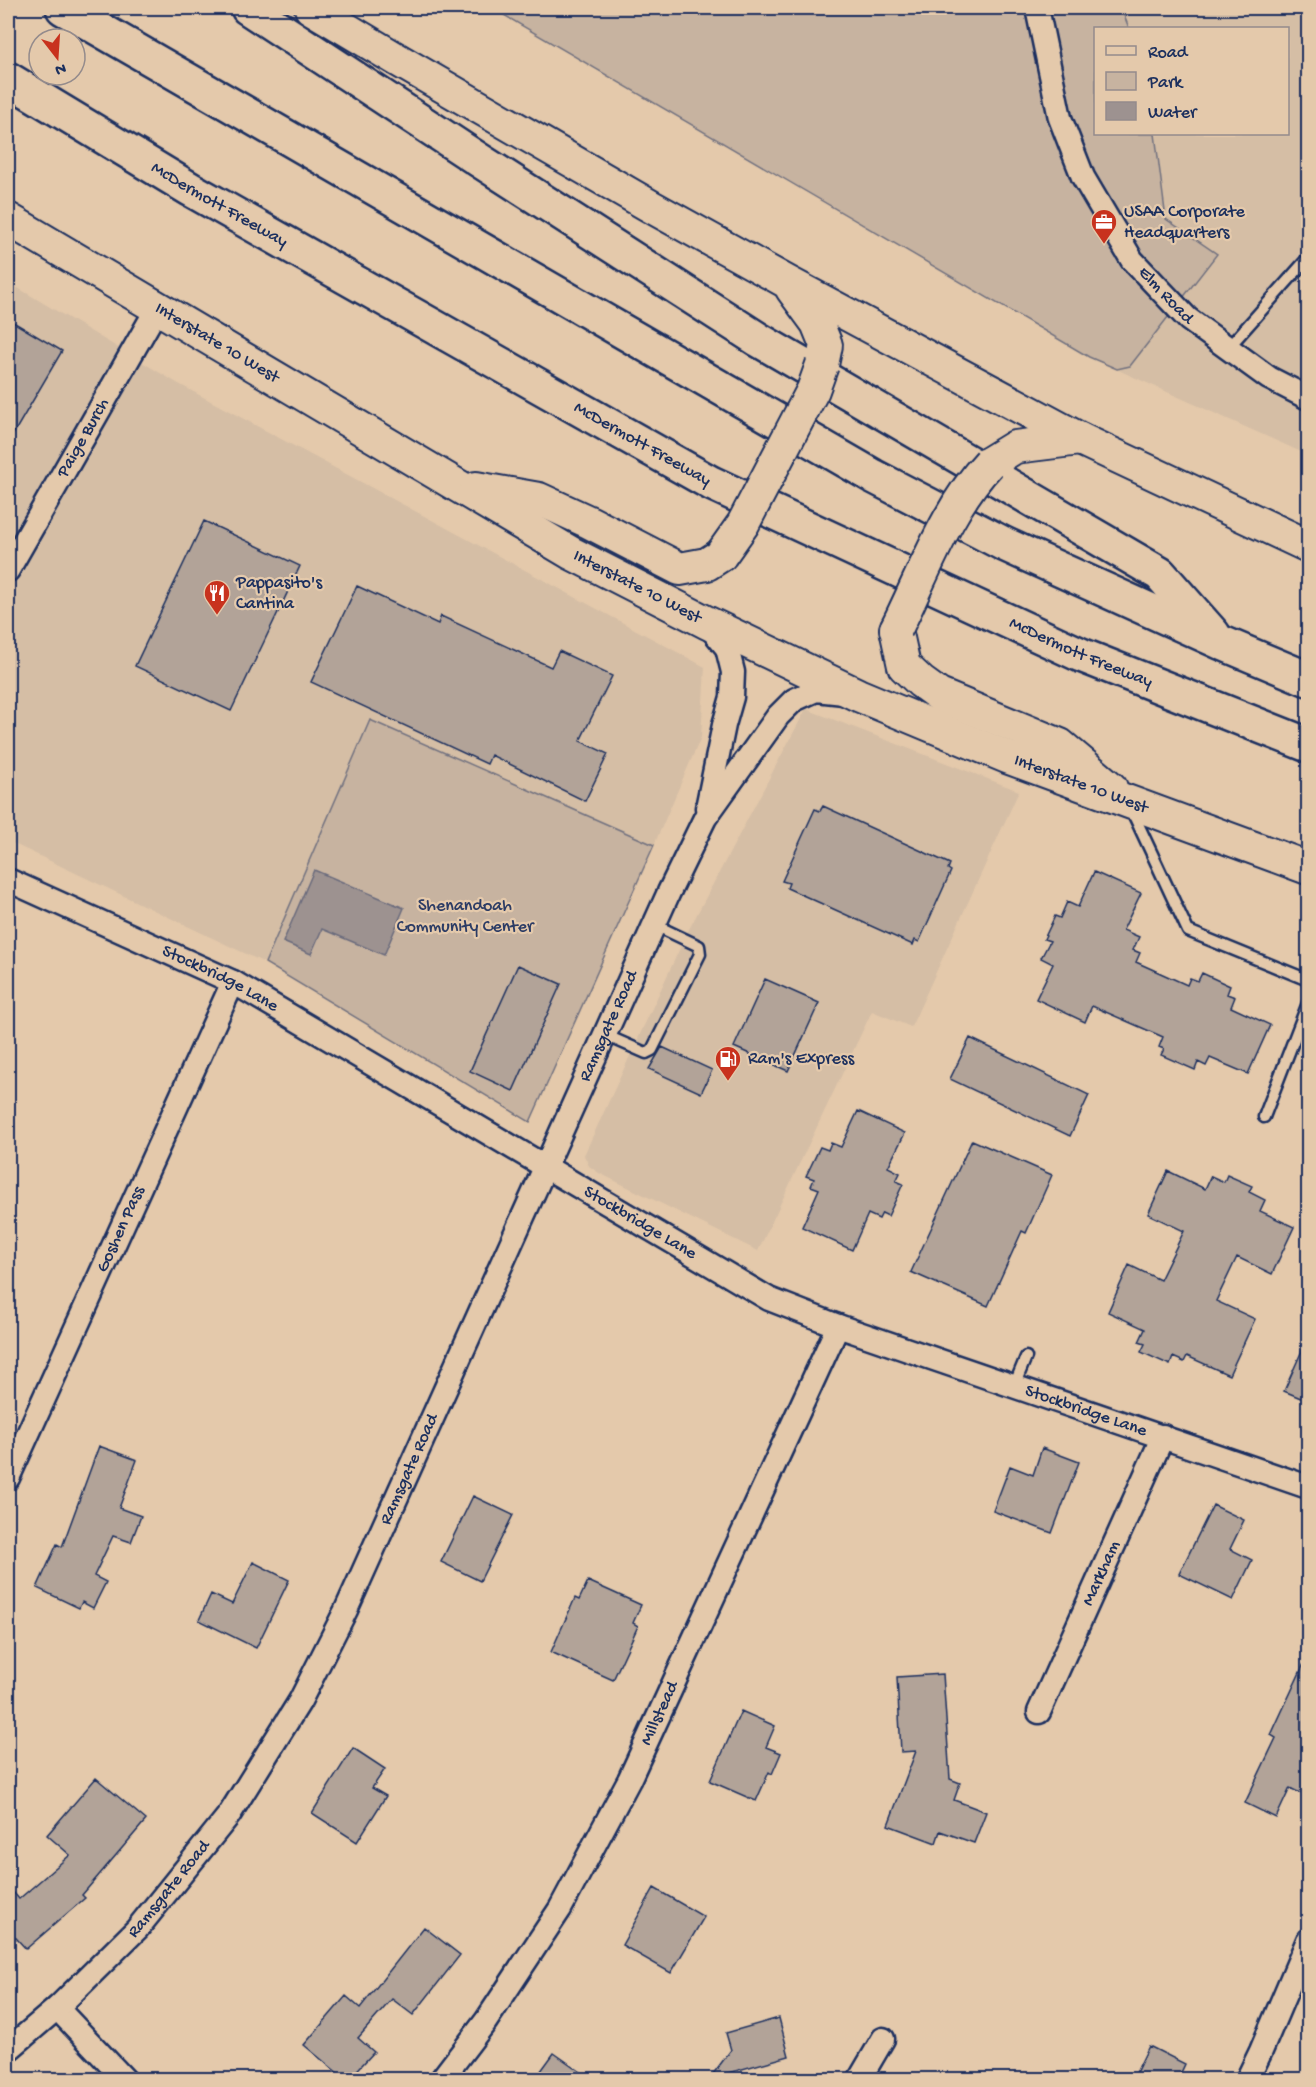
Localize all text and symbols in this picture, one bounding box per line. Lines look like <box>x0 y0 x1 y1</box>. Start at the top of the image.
north arrow <box>27 27 87 87</box>
legend <box>1094 27 1289 135</box>
text: Road <box>1148 43 1189 64</box>
text: N <box>52 57 68 79</box>
text: Park <box>1147 73 1184 94</box>
text: Water <box>1148 103 1198 124</box>
street label: McDermott Freeway <box>147 157 291 252</box>
place label: USAA Corporate Headquarters <box>1124 202 1246 244</box>
office icon: USAA Corporate Headquarters <box>1089 207 1119 245</box>
street label: Elm Road <box>1133 262 1199 330</box>
street label: Interstate 10 West <box>151 298 284 389</box>
street label: Paige Burch <box>52 394 114 482</box>
street label: McDermott Freeway <box>570 397 715 491</box>
street label: Interstate 10 West <box>570 545 706 629</box>
place label: Pappasito's Cantina <box>235 573 323 615</box>
restaurant icon: Pappasito's Cantina <box>202 578 232 616</box>
street label: McDermott Freeway <box>1006 613 1156 693</box>
street label: Interstate 10 West <box>1011 750 1152 819</box>
park label: Shenandoah Community Center <box>397 896 535 938</box>
street label: Stockbridge Lane <box>159 941 283 1017</box>
street label: Ramsgate Road <box>575 966 643 1085</box>
fuel station icon: Ram's Express <box>713 1044 743 1082</box>
place label: Ram's Express <box>748 1049 855 1070</box>
street label: Stockbridge Lane <box>580 1181 701 1265</box>
street label: Goshen Pass <box>92 1182 150 1276</box>
street label: Stockbridge Lane <box>1022 1380 1151 1442</box>
street label: Ramsgate Road <box>375 1409 444 1528</box>
street label: Markham <box>1078 1537 1125 1609</box>
street label: Millstead <box>636 1677 684 1749</box>
street label: Ramsgate Road <box>123 1835 216 1943</box>

